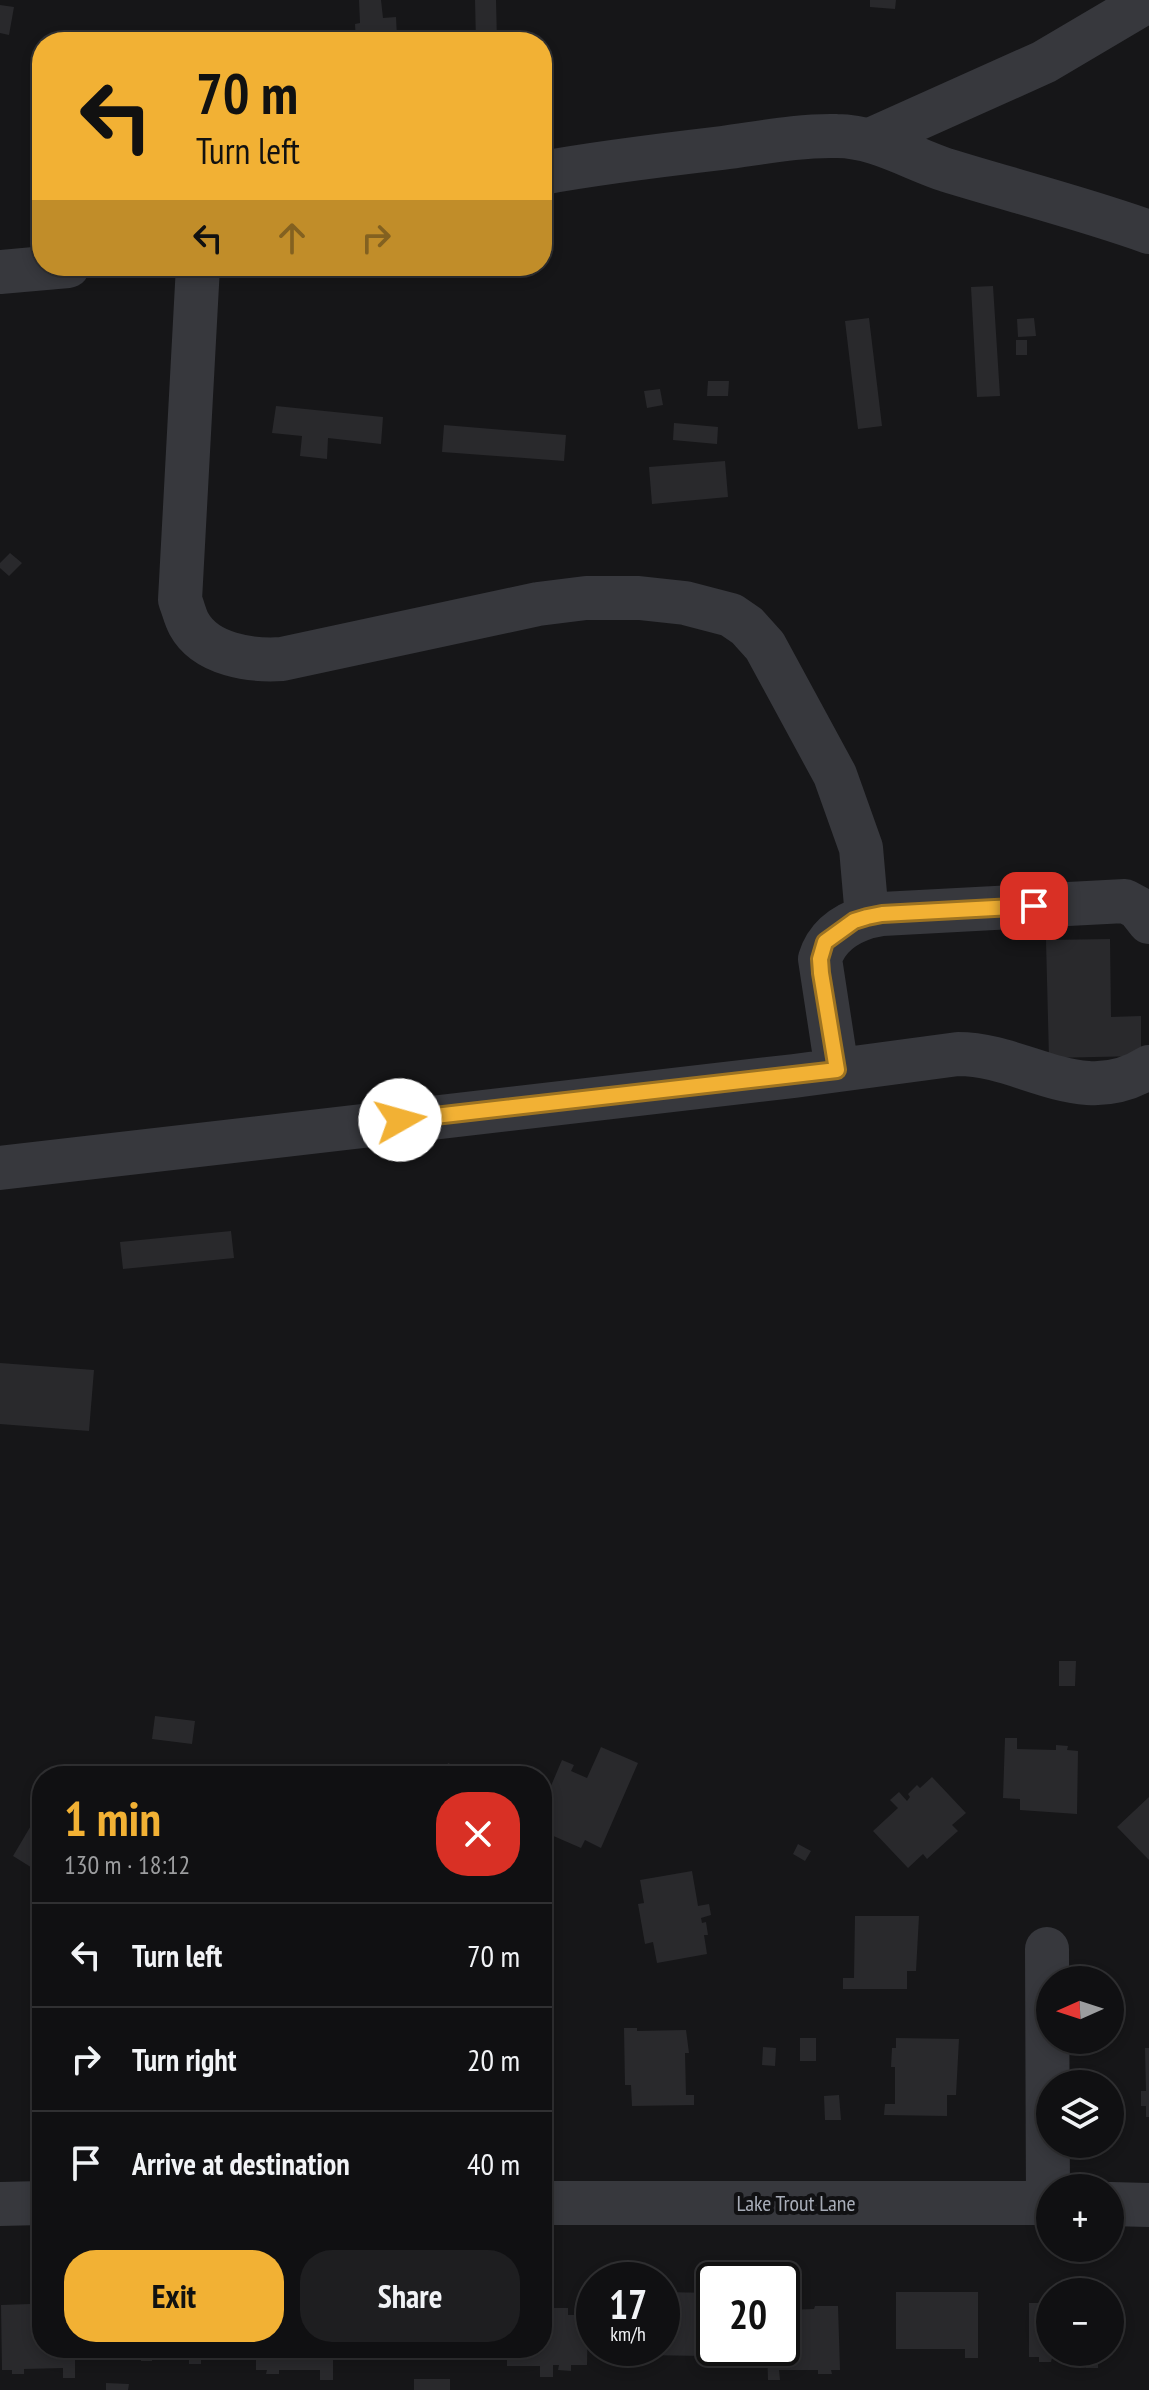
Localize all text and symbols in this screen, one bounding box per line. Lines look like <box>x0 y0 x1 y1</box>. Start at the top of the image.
text: 70 m <box>196 57 298 129</box>
icon: left <box>64 64 168 168</box>
text: Turn left <box>196 127 300 174</box>
icon: left <box>186 216 230 260</box>
icon: ahead <box>270 216 314 260</box>
icon: right <box>354 216 398 260</box>
pin <box>1000 872 1068 940</box>
icon: arrive <box>1012 884 1056 928</box>
position arrow <box>358 1078 442 1162</box>
text: 1 min <box>64 1787 161 1849</box>
button: close <box>436 1792 520 1876</box>
text: 130 m · 18:12 <box>64 1848 190 1881</box>
icon: left <box>64 1933 108 1977</box>
text: Turn left <box>132 1936 222 1975</box>
text: 70 m <box>467 1936 520 1975</box>
north arrow <box>1036 1966 1124 2054</box>
map controls <box>1036 1966 1124 2366</box>
icon: right <box>64 2037 108 2081</box>
text: Turn right <box>132 2040 236 2079</box>
text: 20 m <box>467 2040 520 2079</box>
button: layers <box>1036 2070 1124 2158</box>
icon: arrive <box>64 2141 108 2185</box>
text: Arrive at destination <box>132 2144 350 2183</box>
text: 40 m <box>467 2144 520 2183</box>
button: + <box>1036 2174 1124 2262</box>
street label: Lake Trout Lane <box>736 2189 856 2217</box>
button: Exit <box>64 2250 284 2342</box>
button: Share <box>300 2250 520 2342</box>
speed limit sign: 20 <box>696 2262 800 2366</box>
text: 17 <box>609 2278 647 2330</box>
button: − <box>1036 2278 1124 2366</box>
text: km/h <box>610 2321 646 2347</box>

